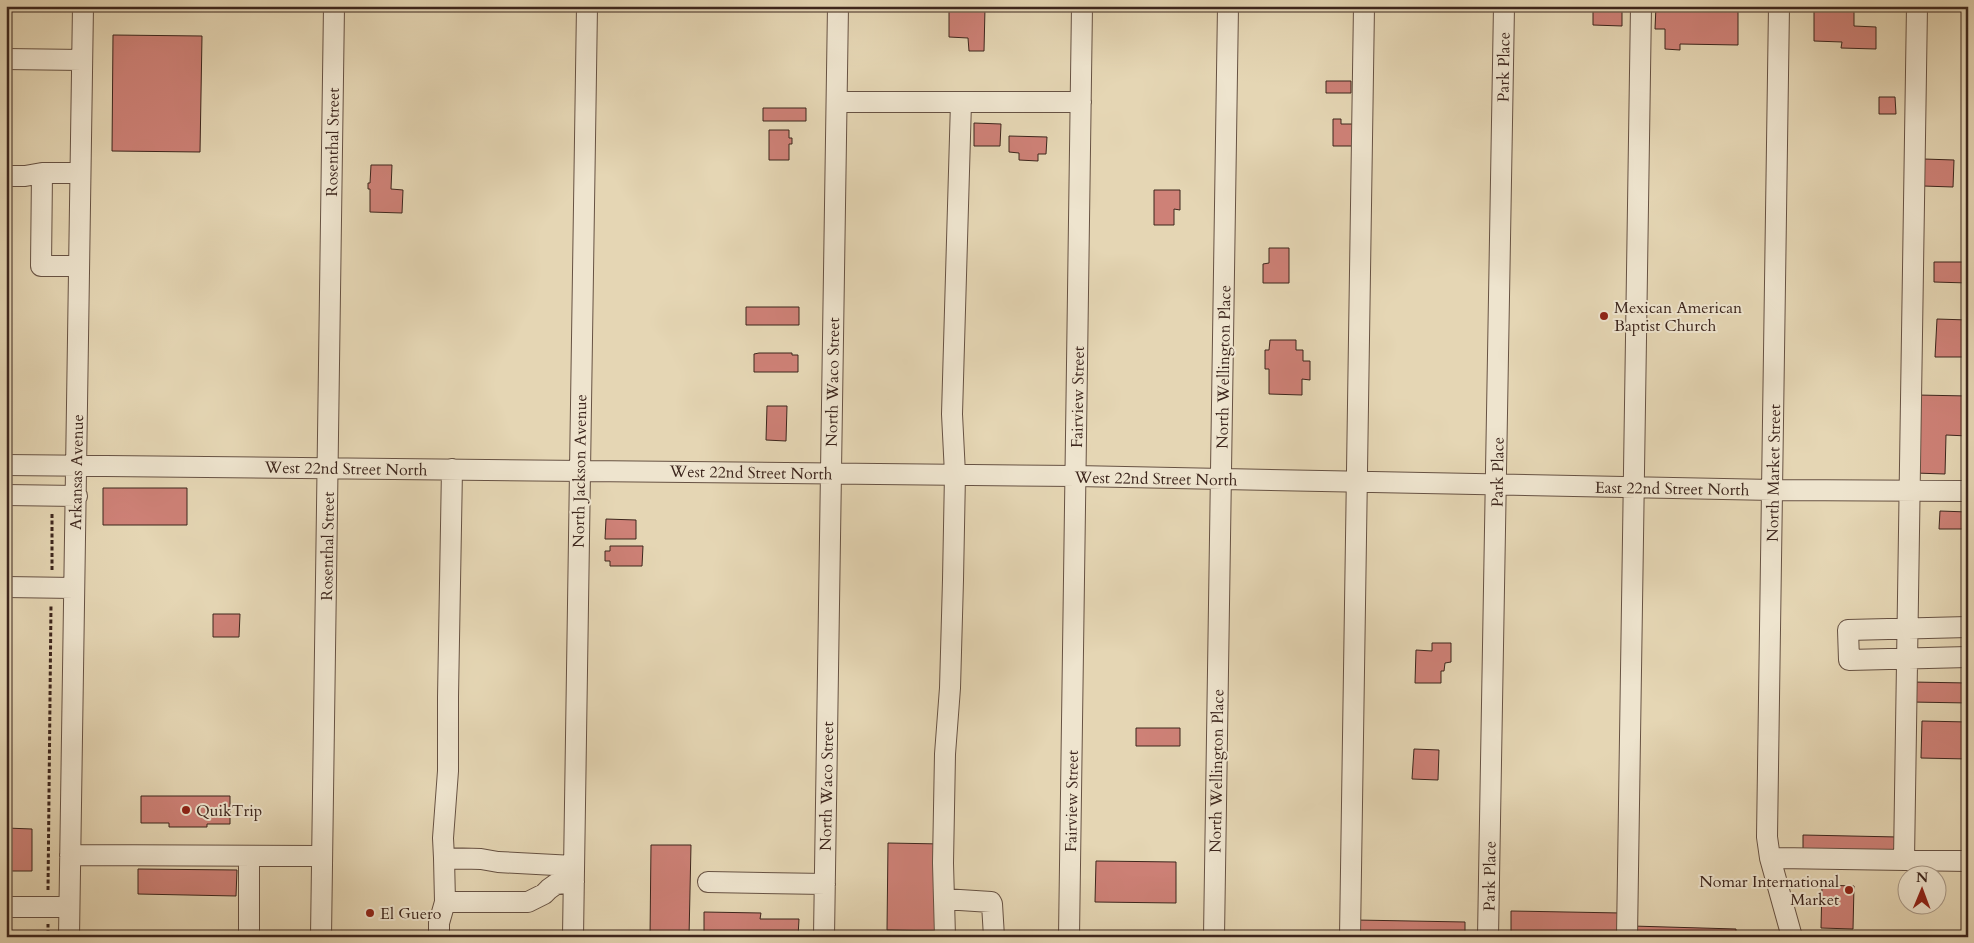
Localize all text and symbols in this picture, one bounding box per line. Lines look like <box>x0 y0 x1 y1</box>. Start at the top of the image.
street label: Park Place <box>1492 32 1516 102</box>
street label: Rosenthal Street <box>321 87 345 197</box>
street label: North Wellington Place <box>1212 285 1236 449</box>
place label: Mexican American Baptist Church <box>1614 297 1742 337</box>
marker: Mexican American Baptist Church <box>1598 310 1610 322</box>
street label: North Waco Street <box>821 317 845 447</box>
street label: Fairview Street <box>1066 346 1090 448</box>
street label: North Jackson Avenue <box>568 394 592 548</box>
street label: North Market Street <box>1762 404 1786 542</box>
street label: Arkansas Avenue <box>65 414 89 530</box>
street label: Park Place <box>1486 437 1510 507</box>
street label: West 22nd Street North <box>263 457 428 481</box>
street label: West 22nd Street North <box>668 461 833 485</box>
street label: West 22nd Street North <box>1073 467 1238 491</box>
street label: East 22nd Street North <box>1595 477 1750 501</box>
street label: Rosenthal Street <box>316 491 340 601</box>
street label: North Wellington Place <box>1205 689 1229 853</box>
street label: North Waco Street <box>815 721 839 851</box>
street label: Fairview Street <box>1060 750 1084 852</box>
place label: QuikTrip <box>196 800 262 822</box>
marker: QuikTrip <box>180 804 192 816</box>
street label: Park Place <box>1478 841 1502 911</box>
north arrow <box>1896 866 1946 916</box>
text: N <box>1916 868 1928 887</box>
place label: Nomar International Market <box>1699 871 1839 911</box>
marker: Nomar International Market <box>1843 884 1855 896</box>
place label: El Guero <box>380 903 442 925</box>
marker: El Guero <box>364 907 376 919</box>

